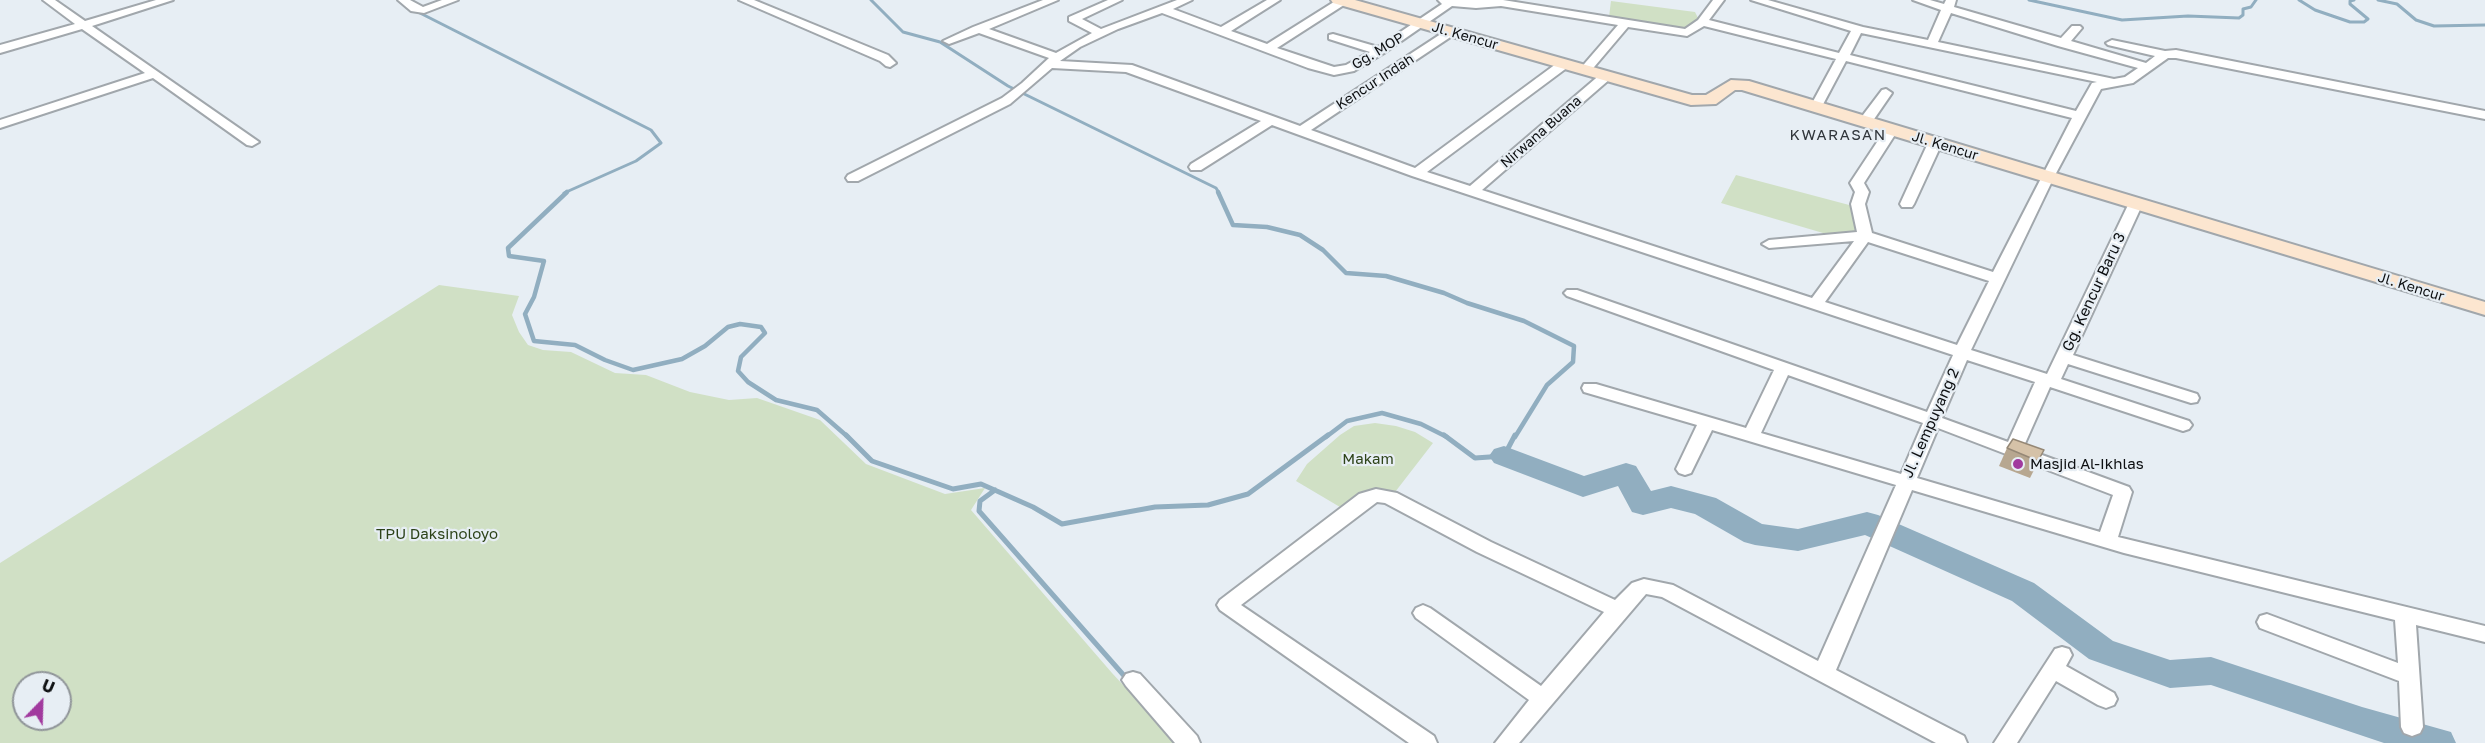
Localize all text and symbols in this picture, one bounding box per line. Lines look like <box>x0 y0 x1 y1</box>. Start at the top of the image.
street label: Jl. Kencur <box>1430 19 1500 53</box>
street label: Gg. MOP <box>1349 29 1407 73</box>
street label: Kencur Indah <box>1333 51 1417 113</box>
street label: Nirwana Buana <box>1497 92 1585 172</box>
district label: KWARASAN <box>1789 126 1887 144</box>
street label: Jl. Kencur <box>1910 128 1980 164</box>
street label: Gg. Kencur Baru 3 <box>2059 230 2129 354</box>
street label: Jl. Kencur <box>2376 269 2446 305</box>
street label: Jl. Lempuyang 2 <box>1899 365 1963 481</box>
park label: Makam <box>1342 450 1394 468</box>
place label: Masjid Al-Ikhlas <box>2030 455 2144 473</box>
marker: Masjid Al-Ikhlas <box>2011 457 2025 471</box>
park label: TPU Daksinoloyo <box>376 525 498 543</box>
north arrow <box>12 671 72 731</box>
text: U <box>39 675 58 698</box>

